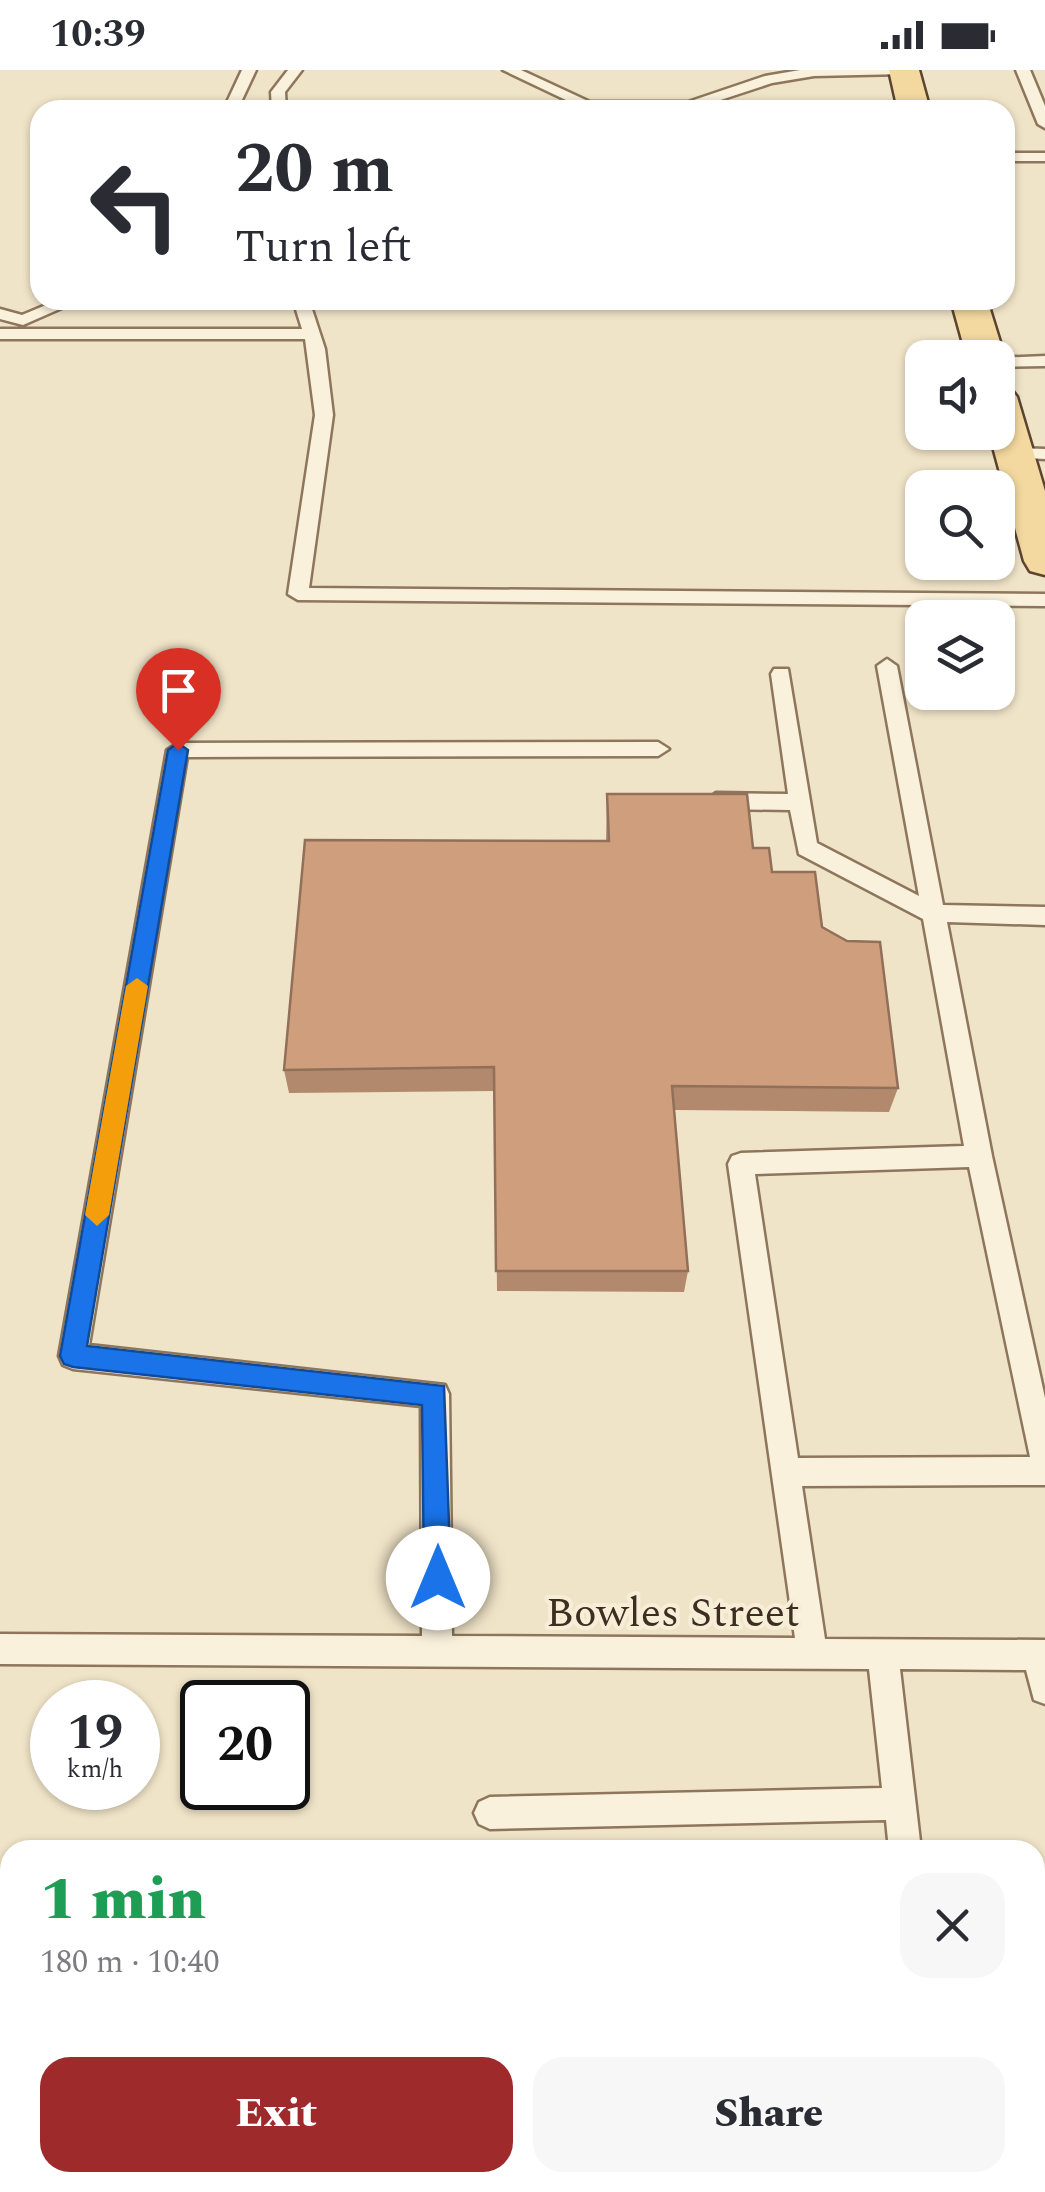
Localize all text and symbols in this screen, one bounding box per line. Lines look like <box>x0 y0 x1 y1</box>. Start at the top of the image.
text: 10:39 <box>50 6 145 64</box>
text: 20 m <box>235 117 394 223</box>
icon: left <box>70 140 200 270</box>
text: Turn left <box>235 213 412 282</box>
map controls <box>905 340 1015 710</box>
button: sound <box>905 340 1015 450</box>
button: search <box>905 470 1015 580</box>
button: layers <box>905 600 1015 710</box>
pin <box>136 648 221 751</box>
icon: arrive <box>151 663 206 718</box>
position arrow <box>386 1526 490 1630</box>
street label: Bowles Street <box>546 1582 800 1645</box>
speed limit sign: 20 <box>180 1680 310 1810</box>
text: 19 <box>67 1695 123 1771</box>
text: km/h <box>67 1751 123 1789</box>
text: 1 min <box>40 1854 206 1946</box>
button: close <box>900 1873 1005 1978</box>
text: 180 m · 10:40 <box>40 1938 220 1987</box>
button: Exit <box>40 2057 513 2172</box>
button: Share <box>533 2057 1005 2172</box>

